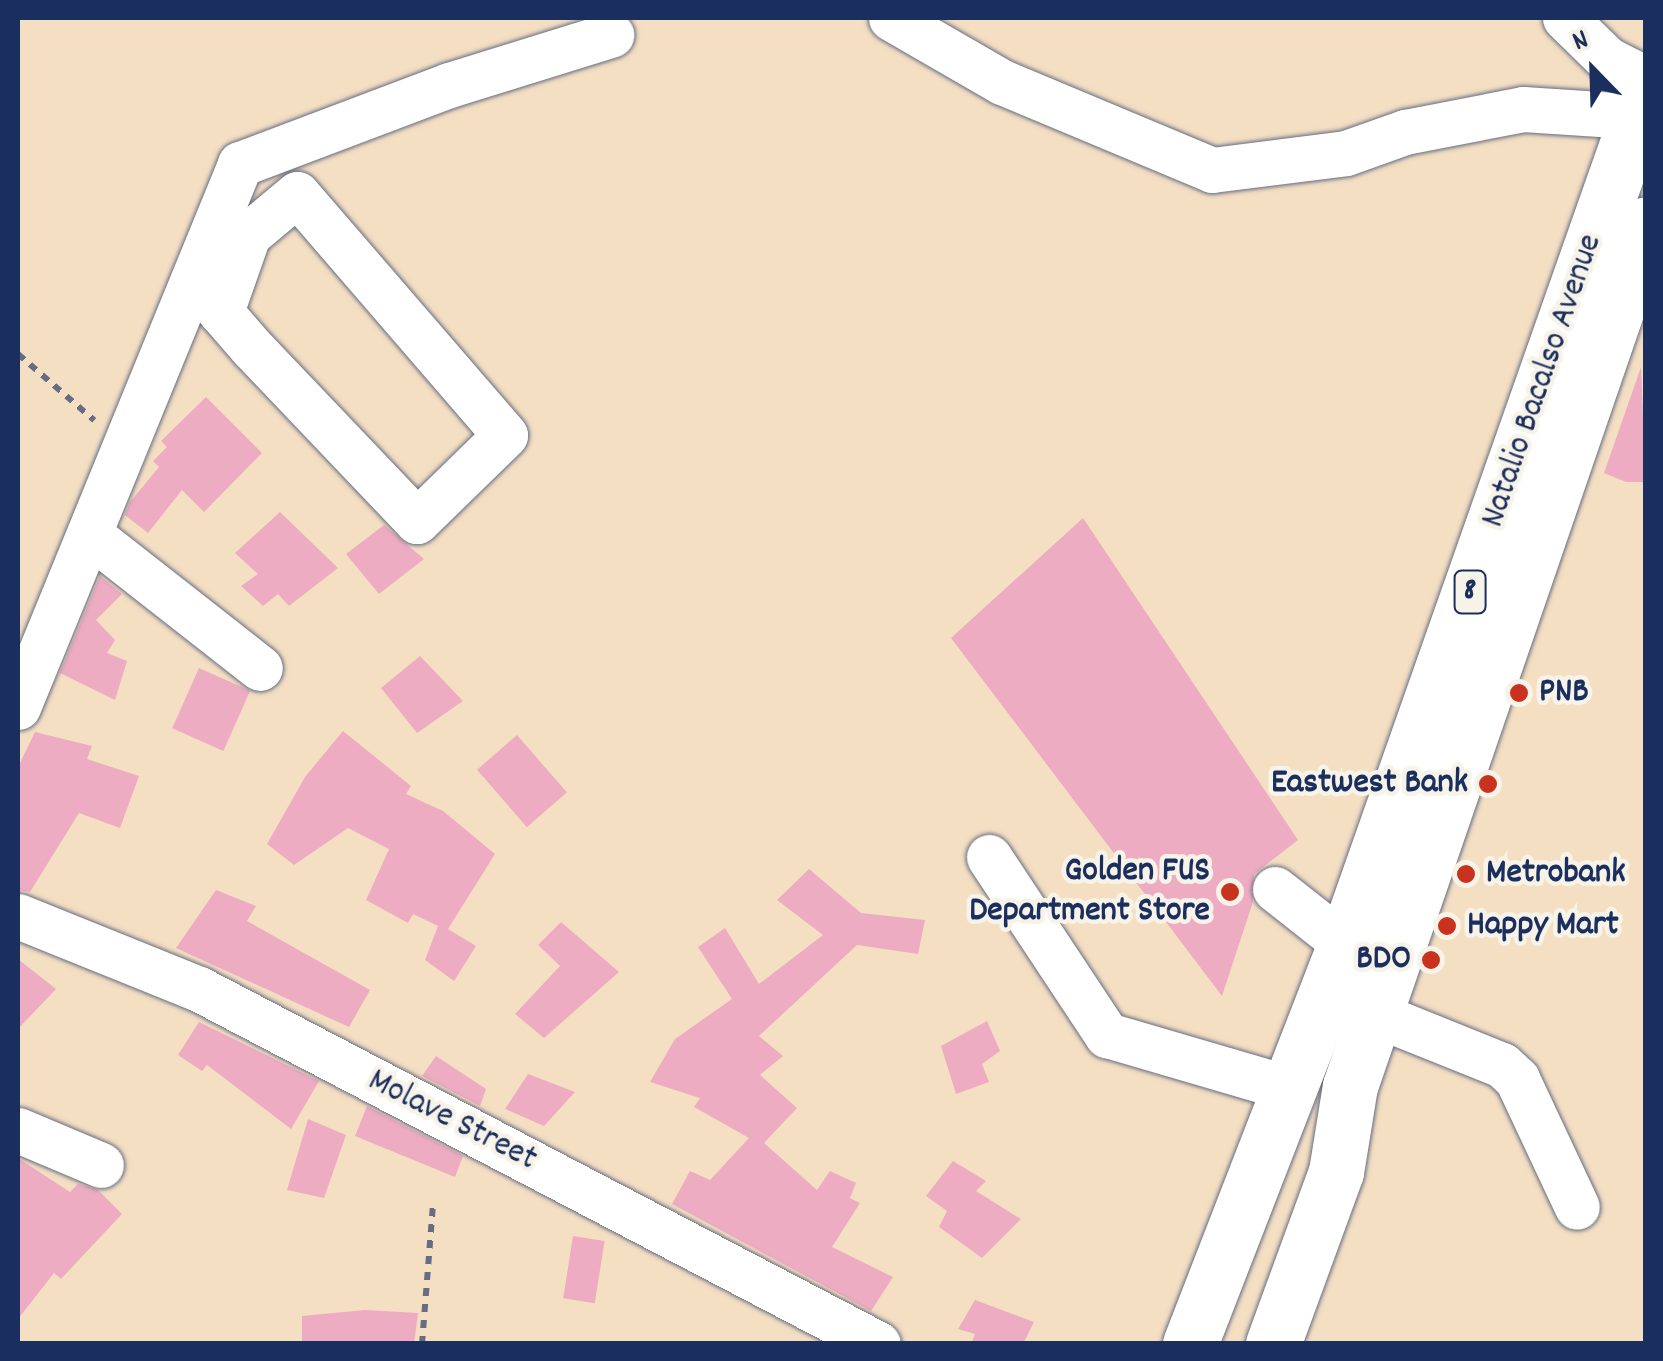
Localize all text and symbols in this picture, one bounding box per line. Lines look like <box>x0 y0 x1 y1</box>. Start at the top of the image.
north arrow <box>1543 20 1643 120</box>
text: N <box>1567 21 1595 63</box>
street label: Natalio Bacalso Avenue <box>1473 229 1613 533</box>
road number: 8 <box>1452 565 1488 619</box>
place label: PNB <box>1539 672 1589 714</box>
marker: PNB <box>1508 682 1530 704</box>
place label: Eastwest Bank <box>1271 763 1468 805</box>
marker: Eastwest Bank <box>1477 773 1499 795</box>
place label: Golden FUS Department Store <box>969 851 1210 933</box>
place label: Metrobank <box>1486 853 1625 895</box>
marker: Metrobank <box>1455 863 1477 885</box>
marker: Golden FUS Department Store <box>1219 881 1241 903</box>
place label: Happy Mart <box>1467 905 1619 947</box>
marker: Happy Mart <box>1436 915 1458 937</box>
place label: BDO <box>1356 939 1411 981</box>
marker: BDO <box>1420 949 1442 971</box>
street label: Molave Street <box>361 1061 543 1181</box>

